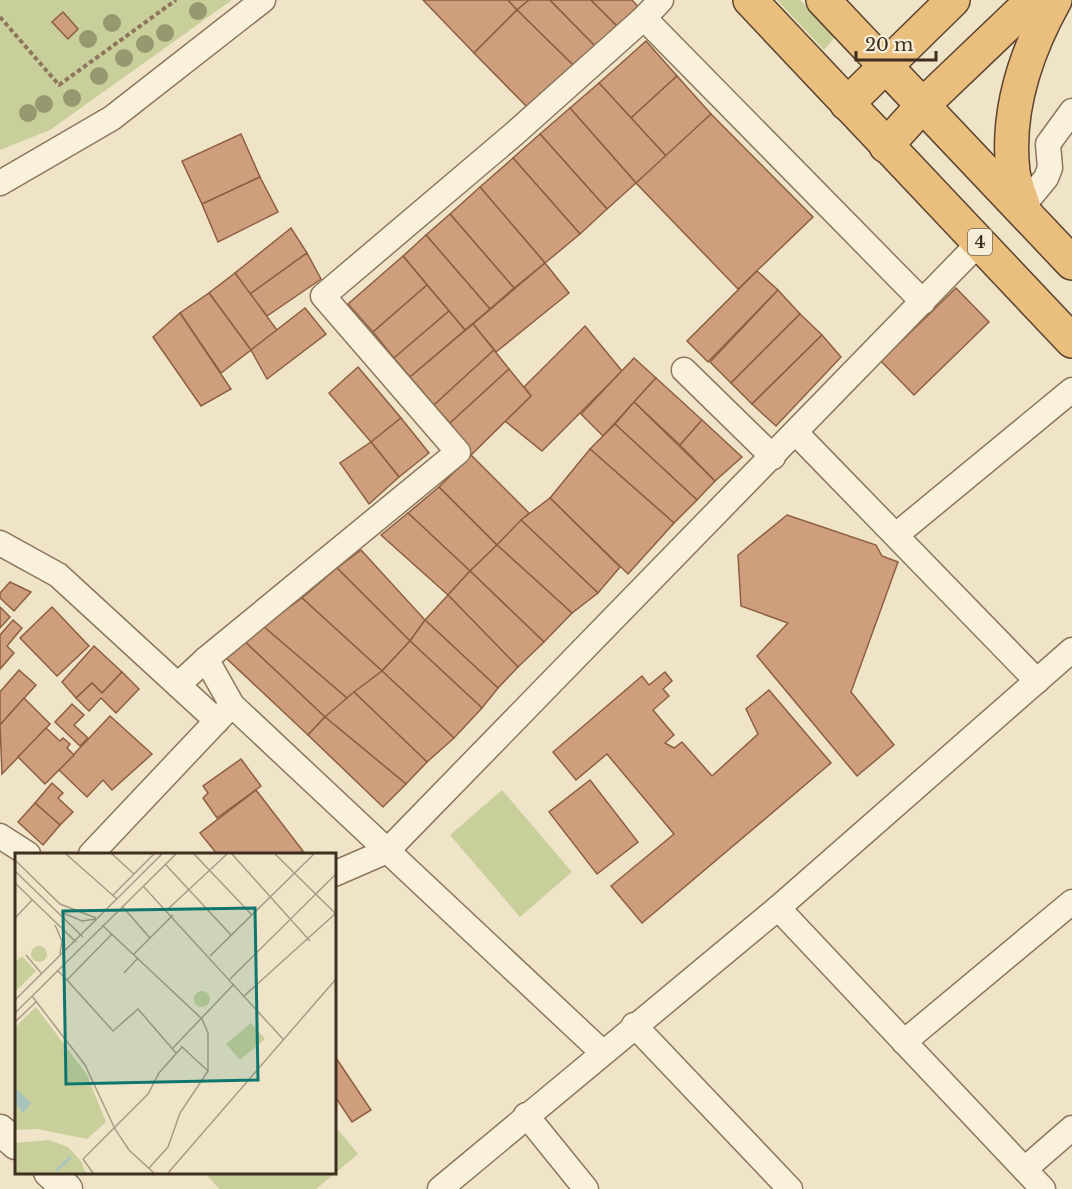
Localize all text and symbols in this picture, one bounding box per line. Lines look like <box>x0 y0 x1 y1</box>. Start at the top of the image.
scale bar <box>856 24 936 62</box>
text: 20 m <box>865 34 913 56</box>
road number: 4 <box>968 229 992 255</box>
inset map <box>15 853 336 1174</box>

